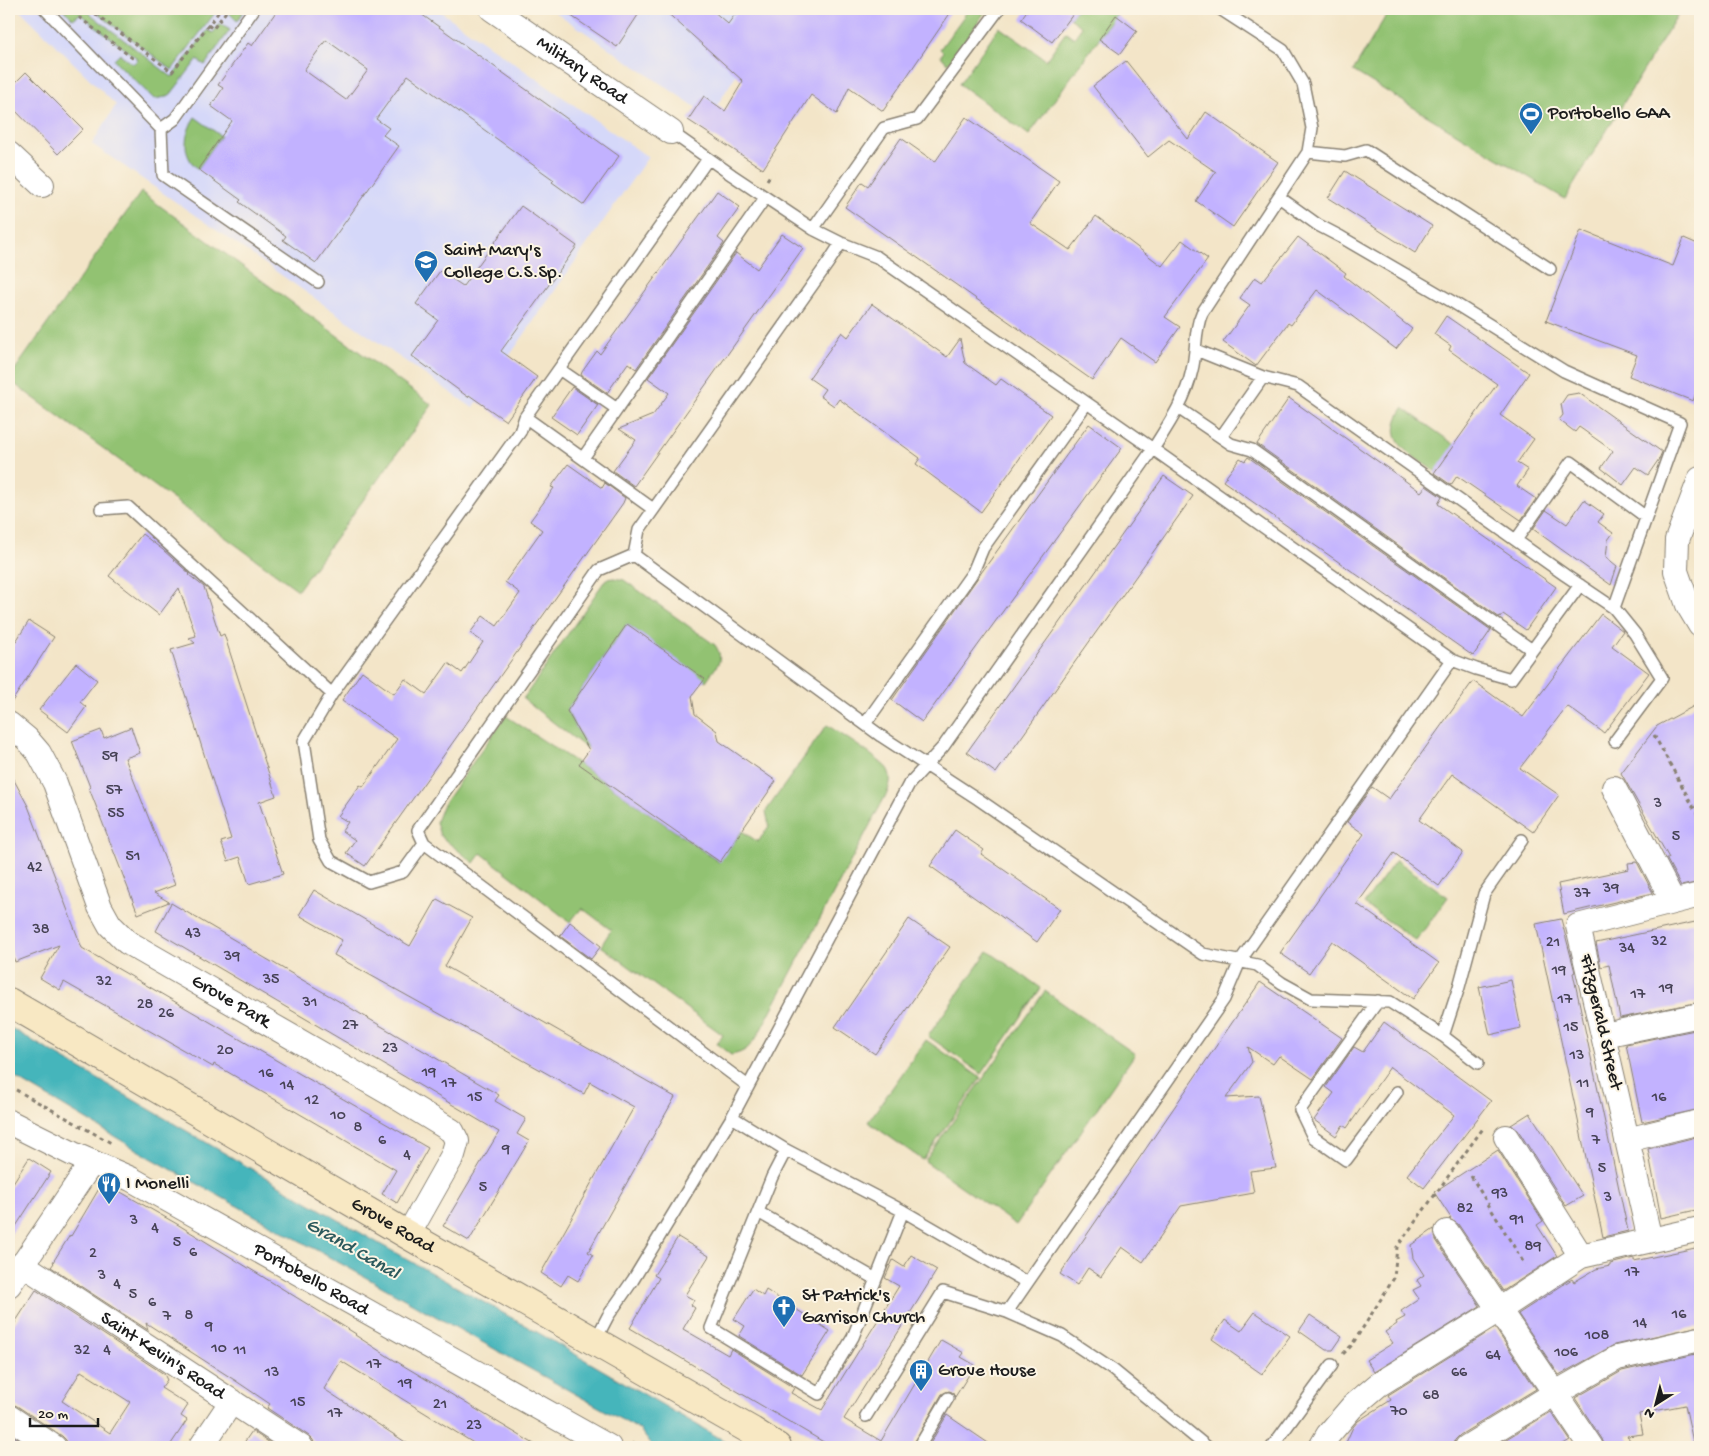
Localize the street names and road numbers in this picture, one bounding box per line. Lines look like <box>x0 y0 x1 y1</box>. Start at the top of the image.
street label: Military Road <box>532 31 634 111</box>
street label: Fitzgerald Street <box>1573 951 1627 1094</box>
street label: Grove Park <box>187 970 276 1034</box>
street label: Grove Road <box>347 1193 440 1260</box>
street label: Portobello Road <box>248 1238 374 1322</box>
street label: Saint Kevin's Road <box>96 1307 231 1406</box>

